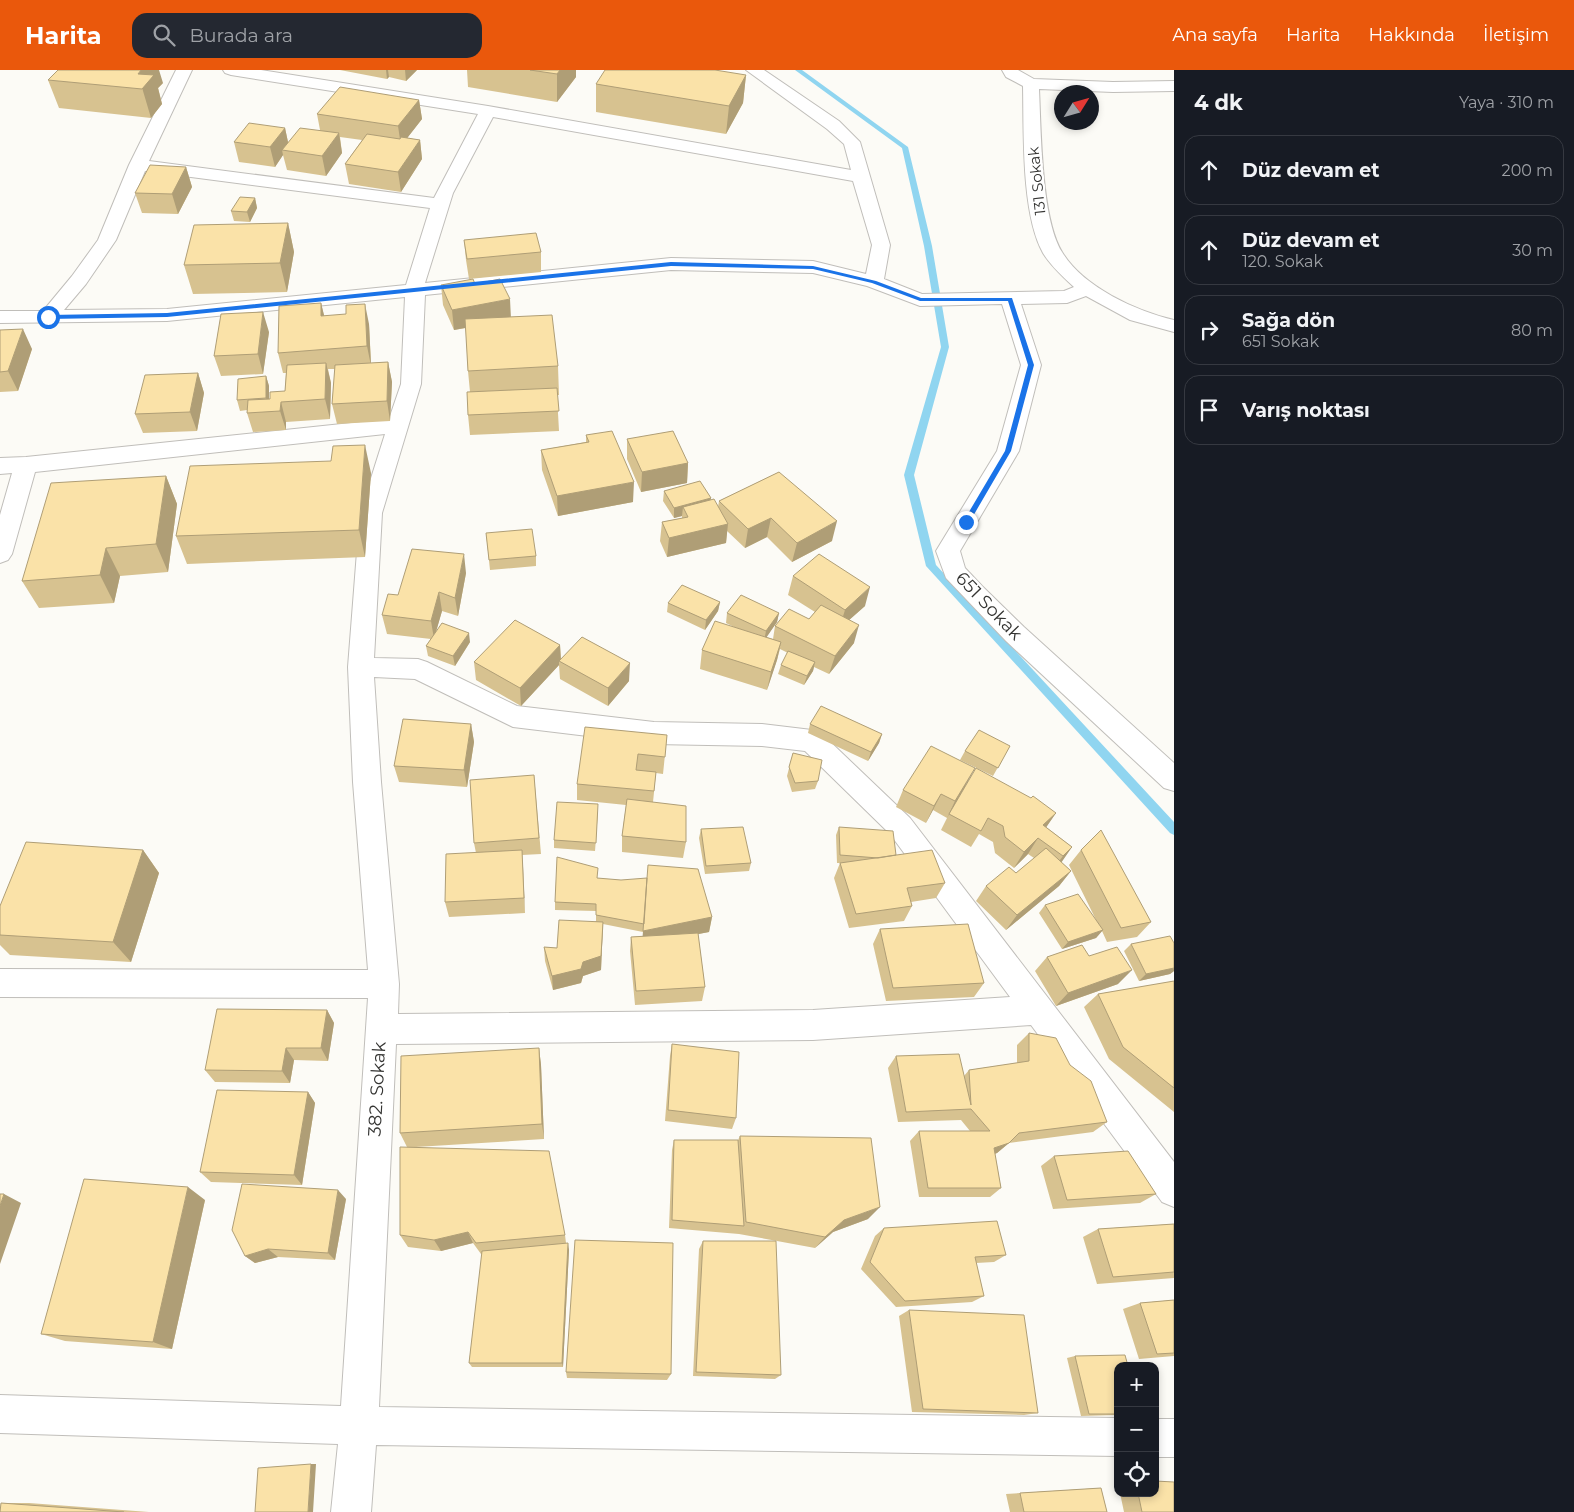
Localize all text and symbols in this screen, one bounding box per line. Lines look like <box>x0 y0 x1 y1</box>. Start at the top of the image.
search box <box>132 13 482 58</box>
text: Harita <box>25 21 102 50</box>
icon: search <box>150 21 178 49</box>
text: Burada ara <box>190 24 293 47</box>
text: Ana sayfa <box>1172 24 1258 46</box>
text: Harita <box>1286 24 1340 46</box>
text: Hakkında <box>1368 24 1455 46</box>
text: İletişim <box>1483 24 1549 46</box>
north arrow <box>1054 85 1099 130</box>
text: 4 dk <box>1194 90 1243 115</box>
text: Yaya · 310 m <box>1459 93 1554 112</box>
street label: 131 Sokak <box>1023 146 1050 216</box>
icon: ahead <box>1195 156 1223 184</box>
text: Düz devam et <box>1242 159 1380 182</box>
text: 200 m <box>1502 161 1553 180</box>
text: Düz devam et <box>1242 229 1380 252</box>
icon: ahead <box>1195 236 1223 264</box>
text: 30 m <box>1512 241 1553 260</box>
text: 120. Sokak <box>1242 252 1323 271</box>
route start <box>37 306 60 329</box>
text: Sağa dön <box>1242 309 1335 332</box>
icon: right <box>1195 316 1223 344</box>
text: 80 m <box>1511 321 1553 340</box>
text: 651 Sokak <box>1242 332 1319 351</box>
icon: arrive <box>1195 396 1223 424</box>
text: Varış noktası <box>1242 399 1370 422</box>
route end <box>955 511 978 534</box>
street label: 651 Sokak <box>951 567 1027 645</box>
street label: 382. Sokak <box>364 1041 390 1137</box>
map controls <box>1114 1362 1159 1497</box>
button: + <box>1114 1362 1159 1407</box>
button: − <box>1114 1407 1159 1452</box>
button: locate <box>1114 1452 1159 1497</box>

